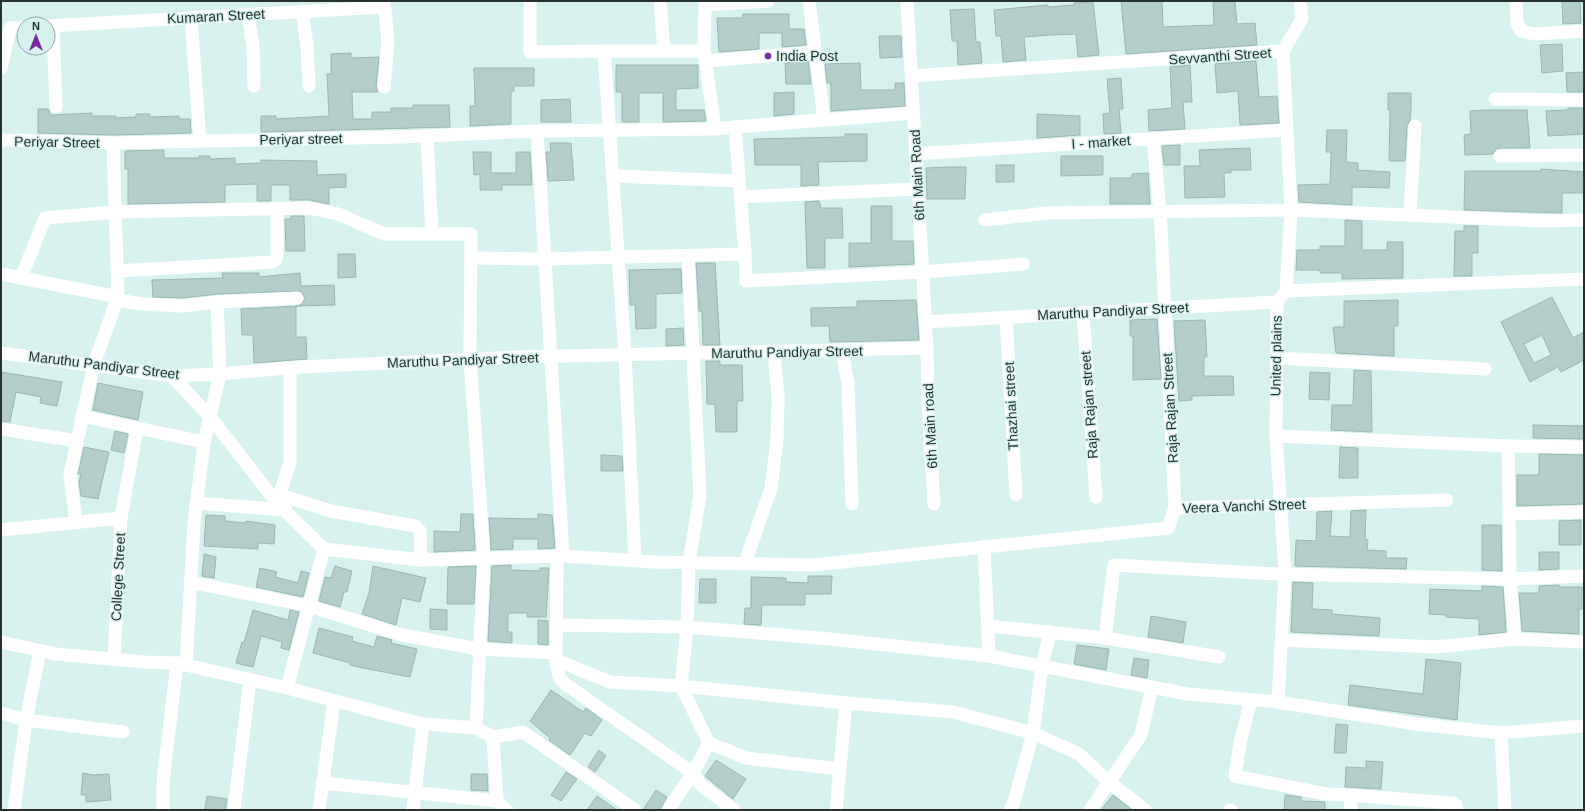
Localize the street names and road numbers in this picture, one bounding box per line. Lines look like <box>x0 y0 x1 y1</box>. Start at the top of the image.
street label: Kumaran Street <box>167 5 265 27</box>
street label: Sevvanthi Street <box>1168 44 1272 68</box>
street label: 6th Main Road <box>907 129 927 221</box>
street label: Periyar street <box>259 130 343 148</box>
street label: I - market <box>1071 132 1131 152</box>
street label: Periyar Street <box>14 133 100 151</box>
street label: Maruthu Pandiyar Street <box>1037 299 1189 323</box>
street label: United plains <box>1267 315 1285 397</box>
street label: Maruthu Pandiyar Street <box>711 343 863 361</box>
street label: Maruthu Pandiyar Street <box>28 348 180 382</box>
street label: Maruthu Pandiyar Street <box>387 349 539 371</box>
street label: Raja Rajan street <box>1077 350 1101 460</box>
street label: Raja Rajan Street <box>1159 352 1181 464</box>
street label: Thazhai street <box>1001 361 1021 451</box>
street label: 6th Main road <box>920 383 940 469</box>
street label: Veera Vanchi Street <box>1182 496 1306 516</box>
street label: College Street <box>108 532 128 622</box>

